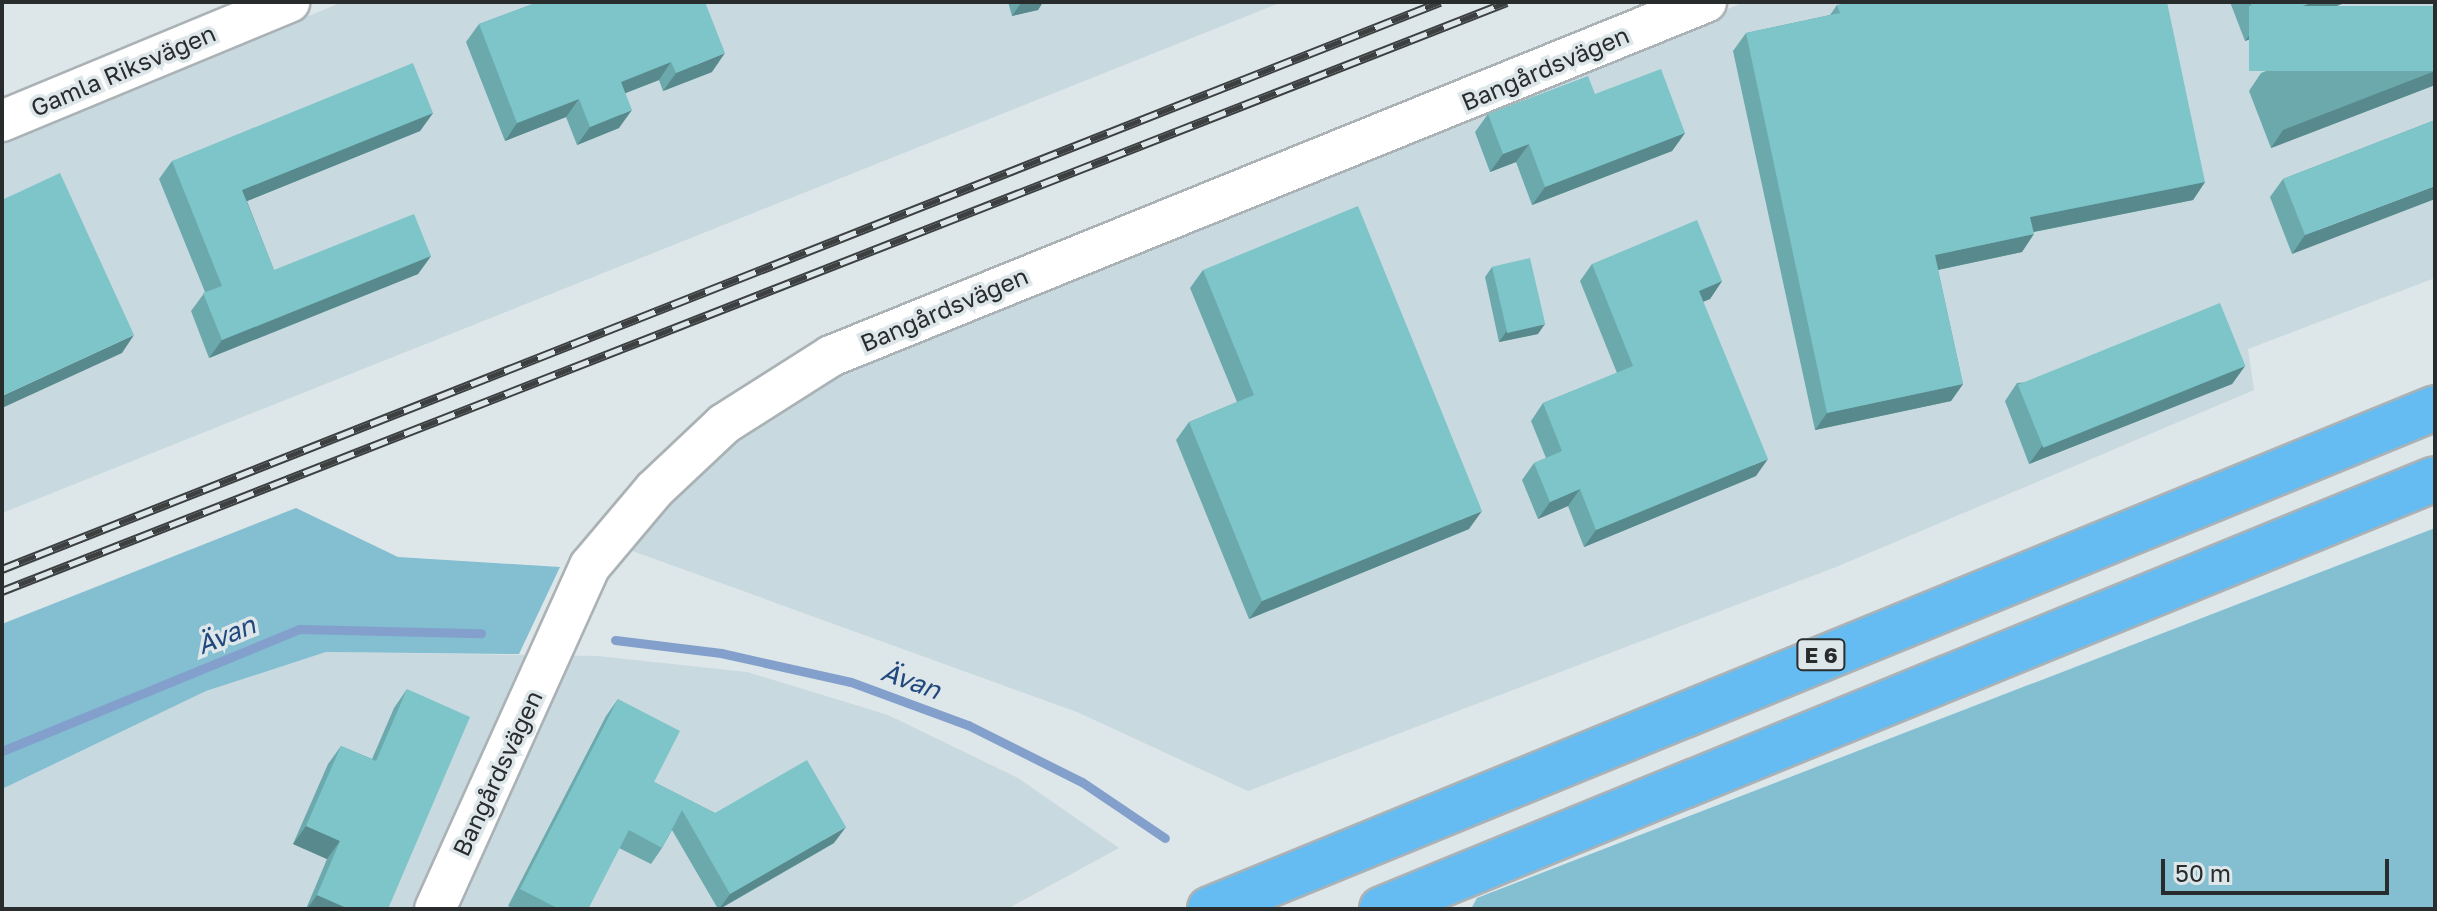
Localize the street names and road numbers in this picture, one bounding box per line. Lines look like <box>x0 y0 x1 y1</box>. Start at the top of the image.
street label: Gamla Riksvägen <box>26 18 220 122</box>
street label: Bangårdsvägen <box>1457 20 1633 116</box>
street label: Bangårdsvägen <box>856 261 1032 357</box>
road number: E 6 <box>1795 637 1847 673</box>
street label: Bangårdsvägen <box>446 686 548 860</box>

